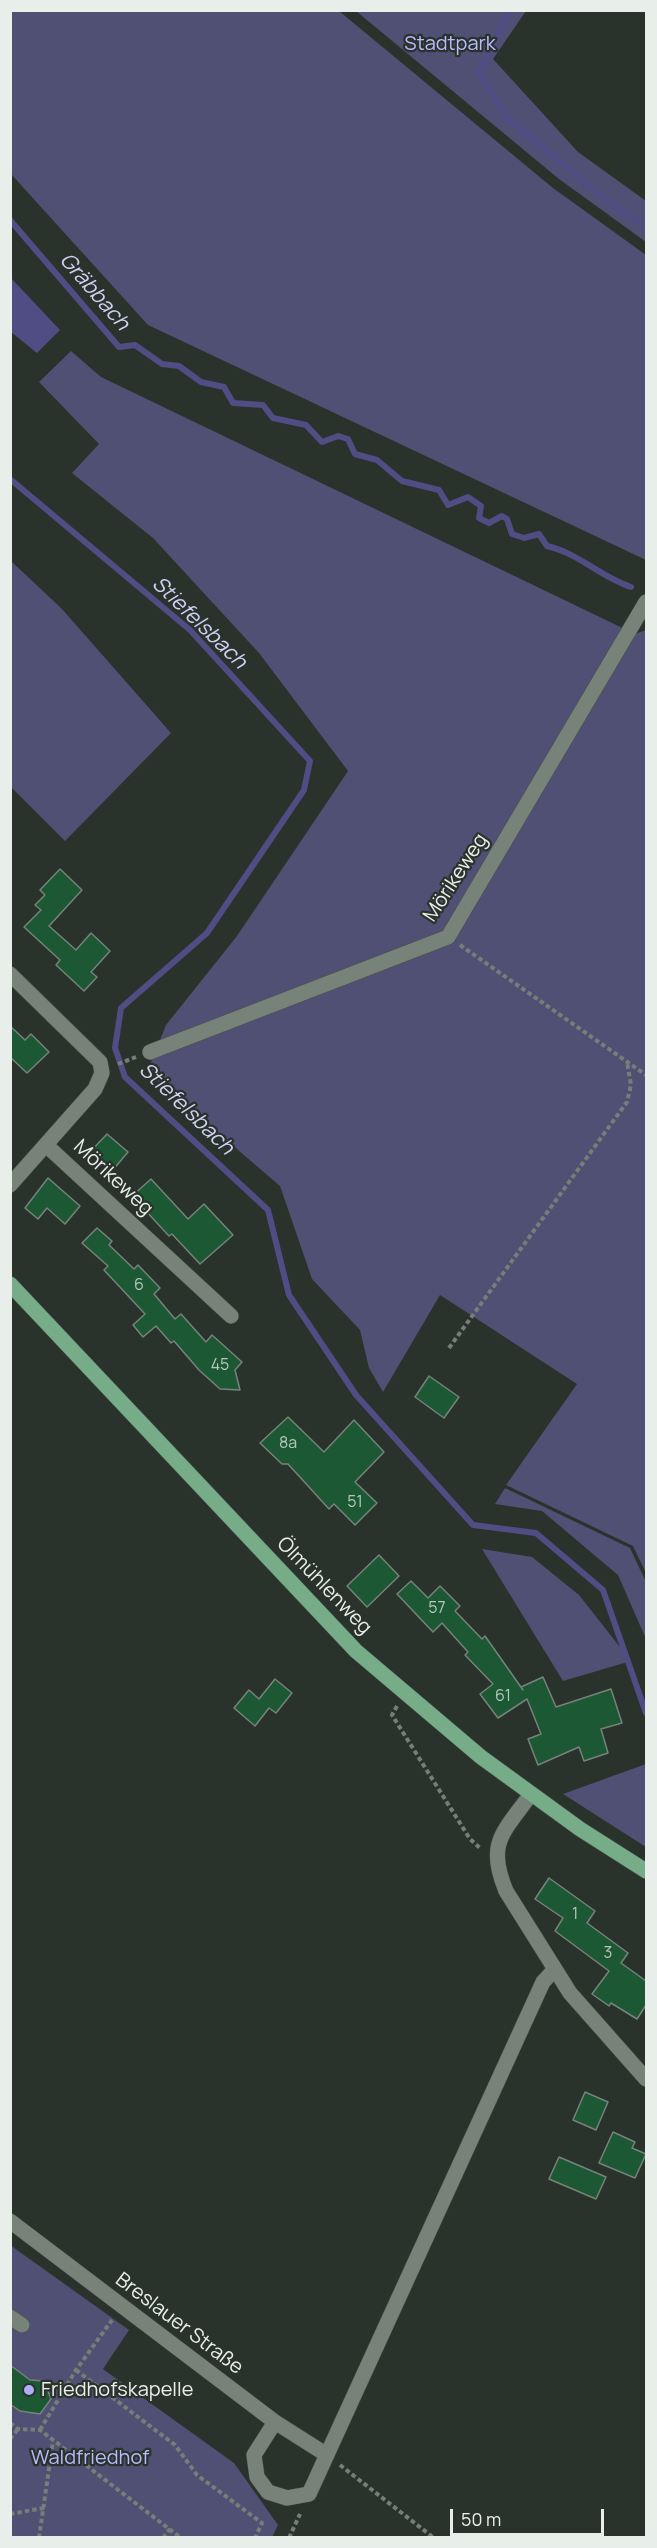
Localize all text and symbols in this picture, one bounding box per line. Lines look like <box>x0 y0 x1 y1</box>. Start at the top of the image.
park label: Stadtpark <box>404 32 496 56</box>
water label: Gräbbach <box>54 248 134 336</box>
water label: Stiefelsbach <box>146 572 252 674</box>
street label: Mörikeweg <box>419 830 493 926</box>
water label: Stiefelsbach <box>133 1058 239 1160</box>
street label: Mörikeweg <box>68 1135 158 1221</box>
house number: 6 <box>134 1276 144 1296</box>
house number: 45 <box>211 1356 229 1376</box>
house number: 8a <box>279 1434 297 1454</box>
house number: 51 <box>347 1493 363 1513</box>
street label: Ölmühlenweg <box>272 1532 376 1640</box>
house number: 57 <box>428 1599 446 1619</box>
house number: 61 <box>495 1687 511 1707</box>
house number: 1 <box>572 1905 578 1925</box>
house number: 3 <box>604 1944 612 1964</box>
street label: Breslauer Straße <box>110 2268 248 2380</box>
place label: Friedhofskapelle <box>41 2378 193 2402</box>
marker: Friedhofskapelle <box>22 2383 36 2397</box>
park label: Waldfriedhof <box>31 2446 149 2470</box>
scale bar <box>453 2497 608 2535</box>
text: 50 m <box>461 2507 501 2531</box>

